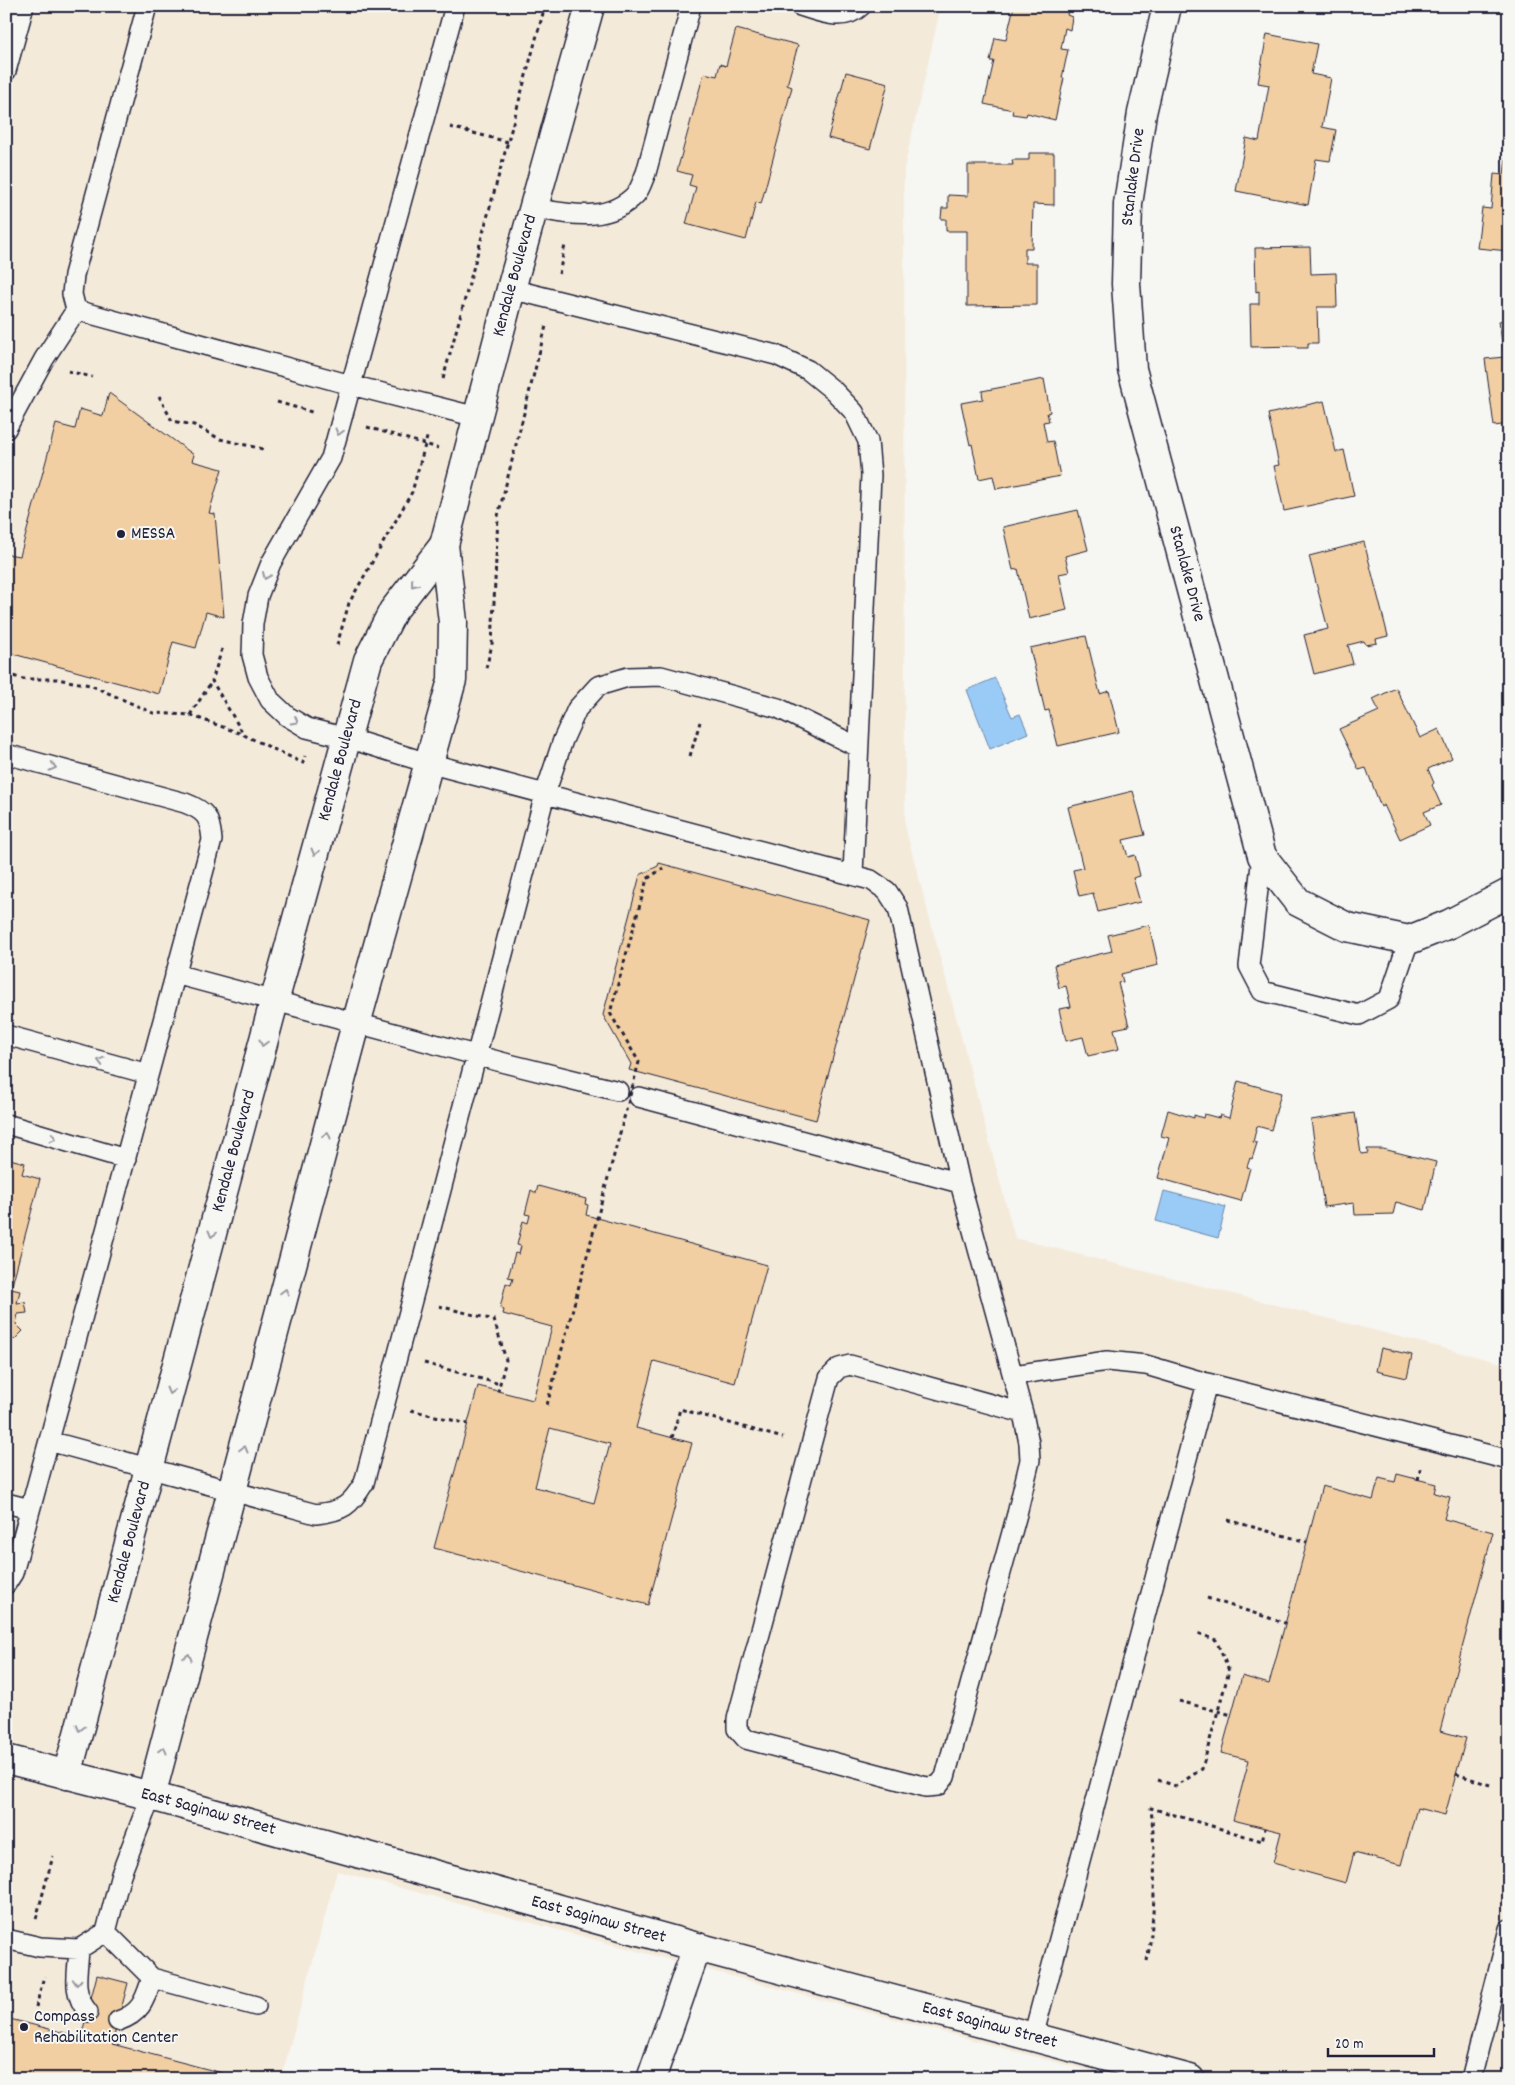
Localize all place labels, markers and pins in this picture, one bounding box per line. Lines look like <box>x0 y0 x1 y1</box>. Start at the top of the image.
place label: MESSA <box>131 522 176 547</box>
marker: MESSA <box>115 528 127 540</box>
place label: Compass Rehabilitation Center <box>34 2005 178 2051</box>
marker: Compass Rehabilitation Center <box>18 2021 30 2033</box>

